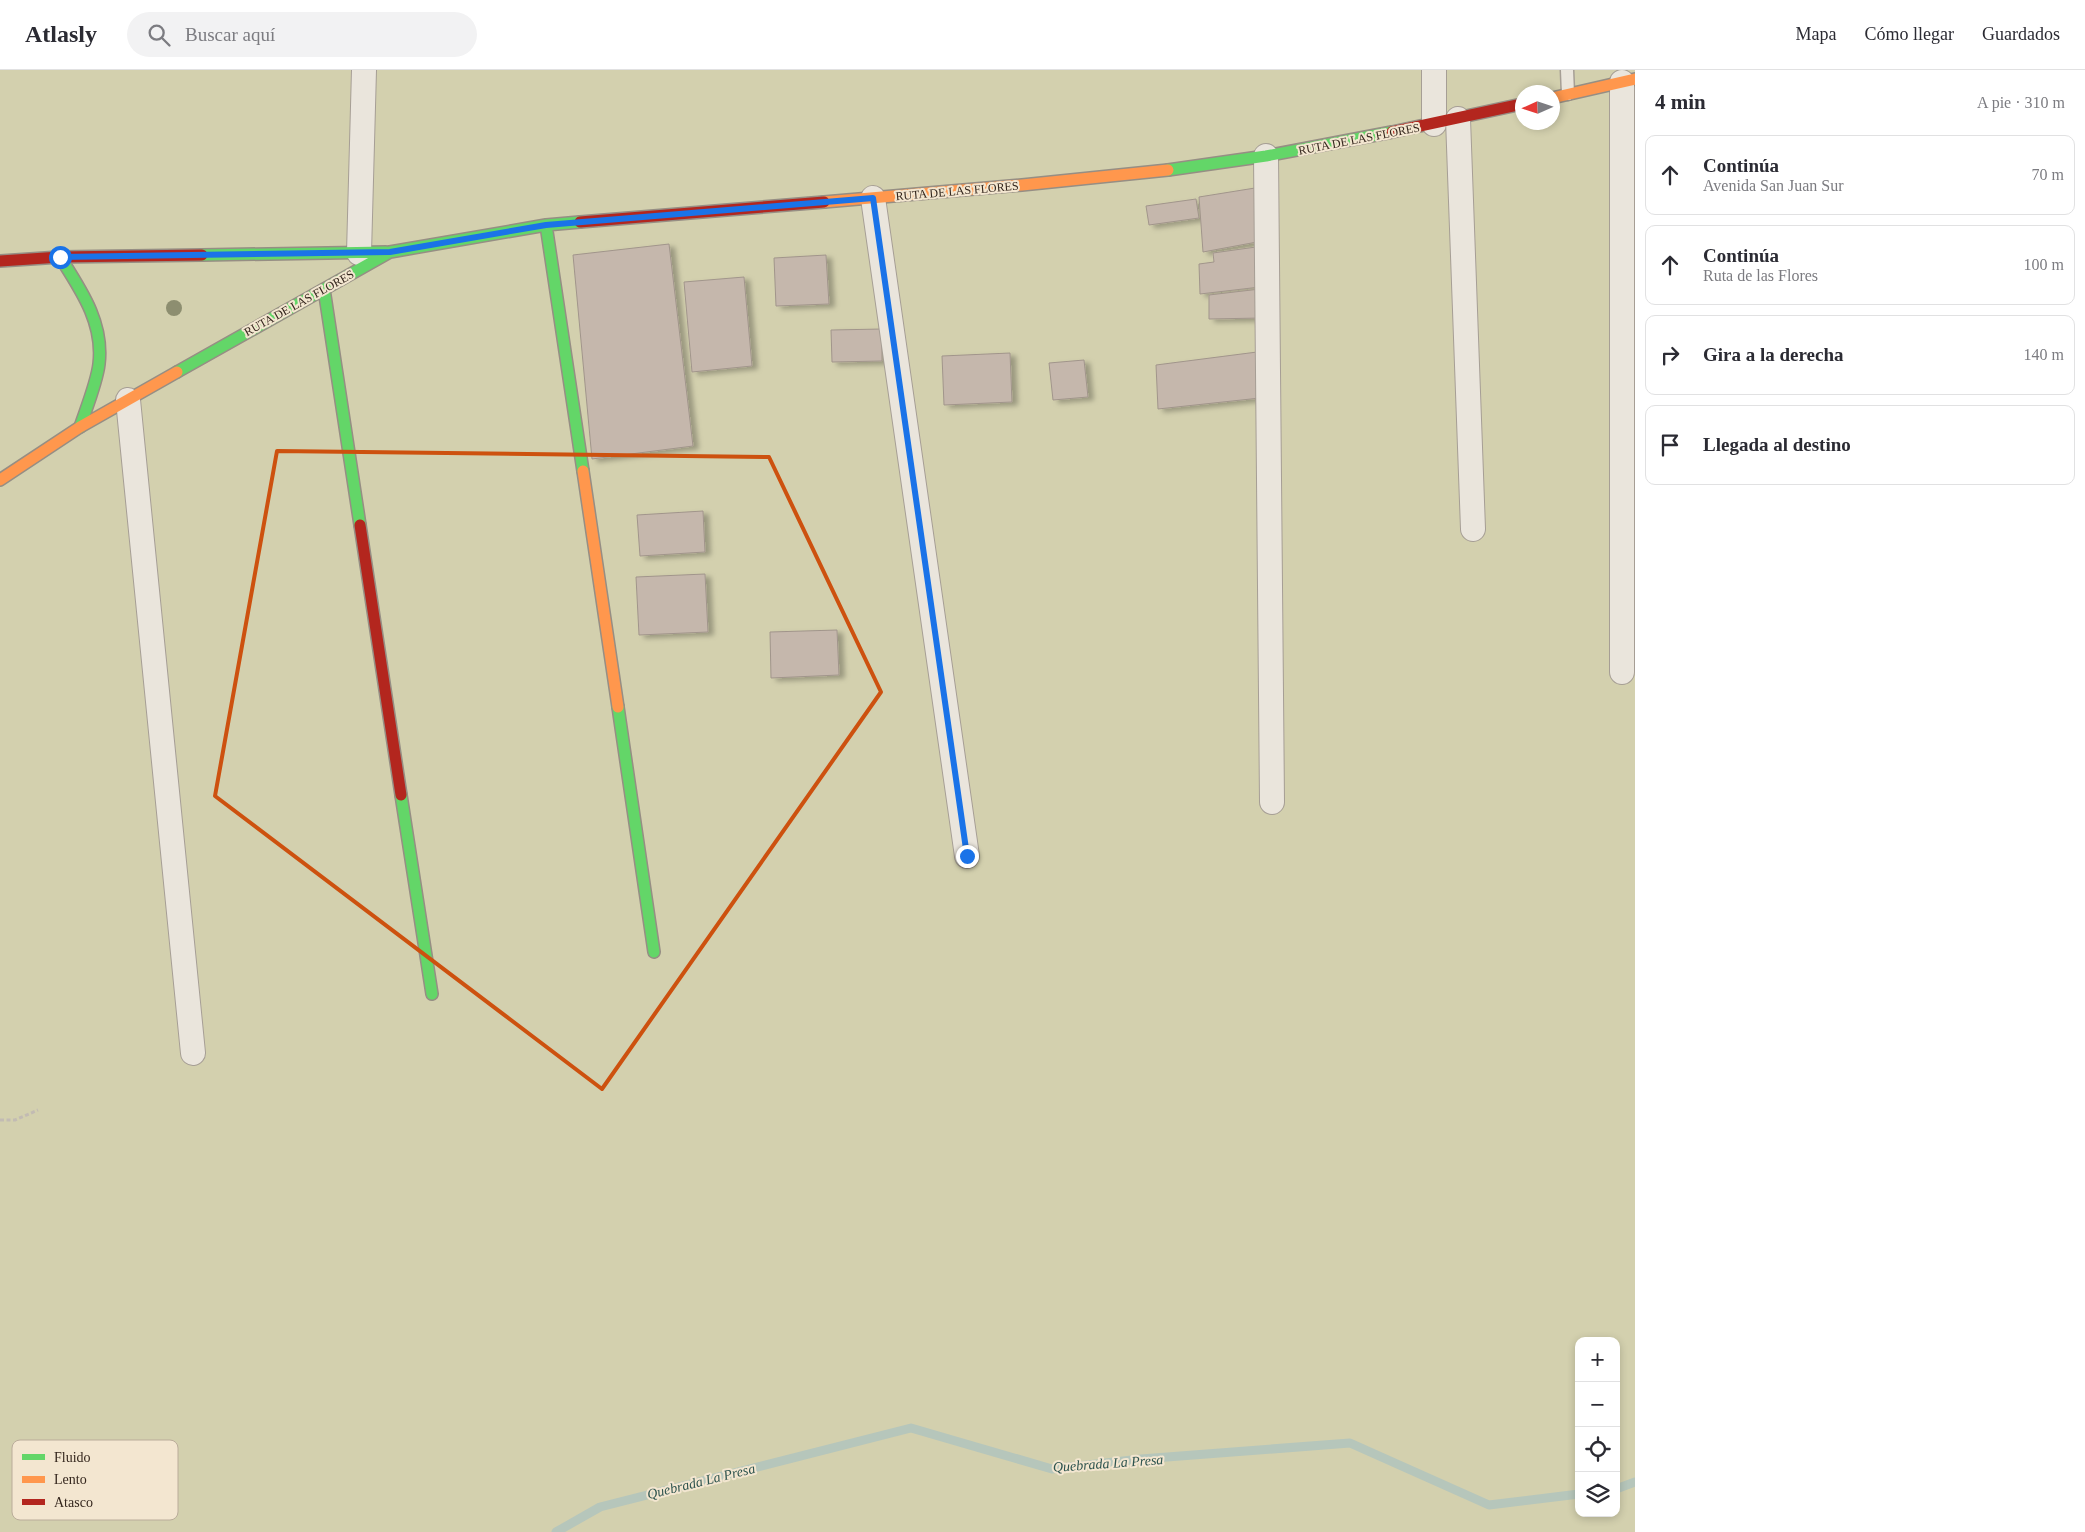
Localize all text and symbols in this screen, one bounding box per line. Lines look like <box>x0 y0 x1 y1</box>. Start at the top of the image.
search box <box>127 12 477 57</box>
text: Atlasly <box>25 21 97 47</box>
icon: search <box>145 21 173 49</box>
text: Buscar aquí <box>185 24 275 45</box>
text: Mapa <box>1796 24 1837 44</box>
text: Cómo llegar <box>1865 24 1954 44</box>
text: Guardados <box>1982 24 2060 44</box>
north arrow <box>1515 85 1560 130</box>
text: 4 min <box>1655 90 1706 114</box>
text: A pie · 310 m <box>1977 94 2065 111</box>
street label: RUTA DE LAS FLORES <box>1297 120 1421 158</box>
text: Continúa <box>1703 155 1779 176</box>
icon: ahead <box>1656 161 1684 189</box>
text: 70 m <box>2032 166 2064 183</box>
text: Avenida San Juan Sur <box>1703 177 1844 194</box>
street label: RUTA DE LAS FLORES <box>895 179 1019 203</box>
text: Continúa <box>1703 245 1779 266</box>
route start <box>49 246 72 269</box>
icon: ahead <box>1656 251 1684 279</box>
text: 100 m <box>2024 256 2064 273</box>
street label: RUTA DE LAS FLORES <box>242 267 356 339</box>
text: Ruta de las Flores <box>1703 267 1818 284</box>
icon: right <box>1656 341 1684 369</box>
text: Gira a la derecha <box>1703 344 1844 365</box>
text: 140 m <box>2024 346 2064 363</box>
icon: arrive <box>1656 431 1684 459</box>
text: Llegada al destino <box>1703 434 1851 455</box>
route end <box>956 845 979 868</box>
map controls <box>1575 1337 1620 1517</box>
button: + <box>1575 1337 1620 1382</box>
button: − <box>1575 1382 1620 1427</box>
button: locate <box>1575 1427 1620 1472</box>
legend <box>12 1440 178 1520</box>
text: Fluido <box>54 1450 91 1465</box>
water label: Quebrada La Presa <box>1052 1452 1164 1475</box>
water label: Quebrada La Presa <box>646 1461 757 1502</box>
text: Lento <box>54 1472 87 1487</box>
button: layers <box>1575 1472 1620 1517</box>
text: Atasco <box>54 1495 93 1510</box>

